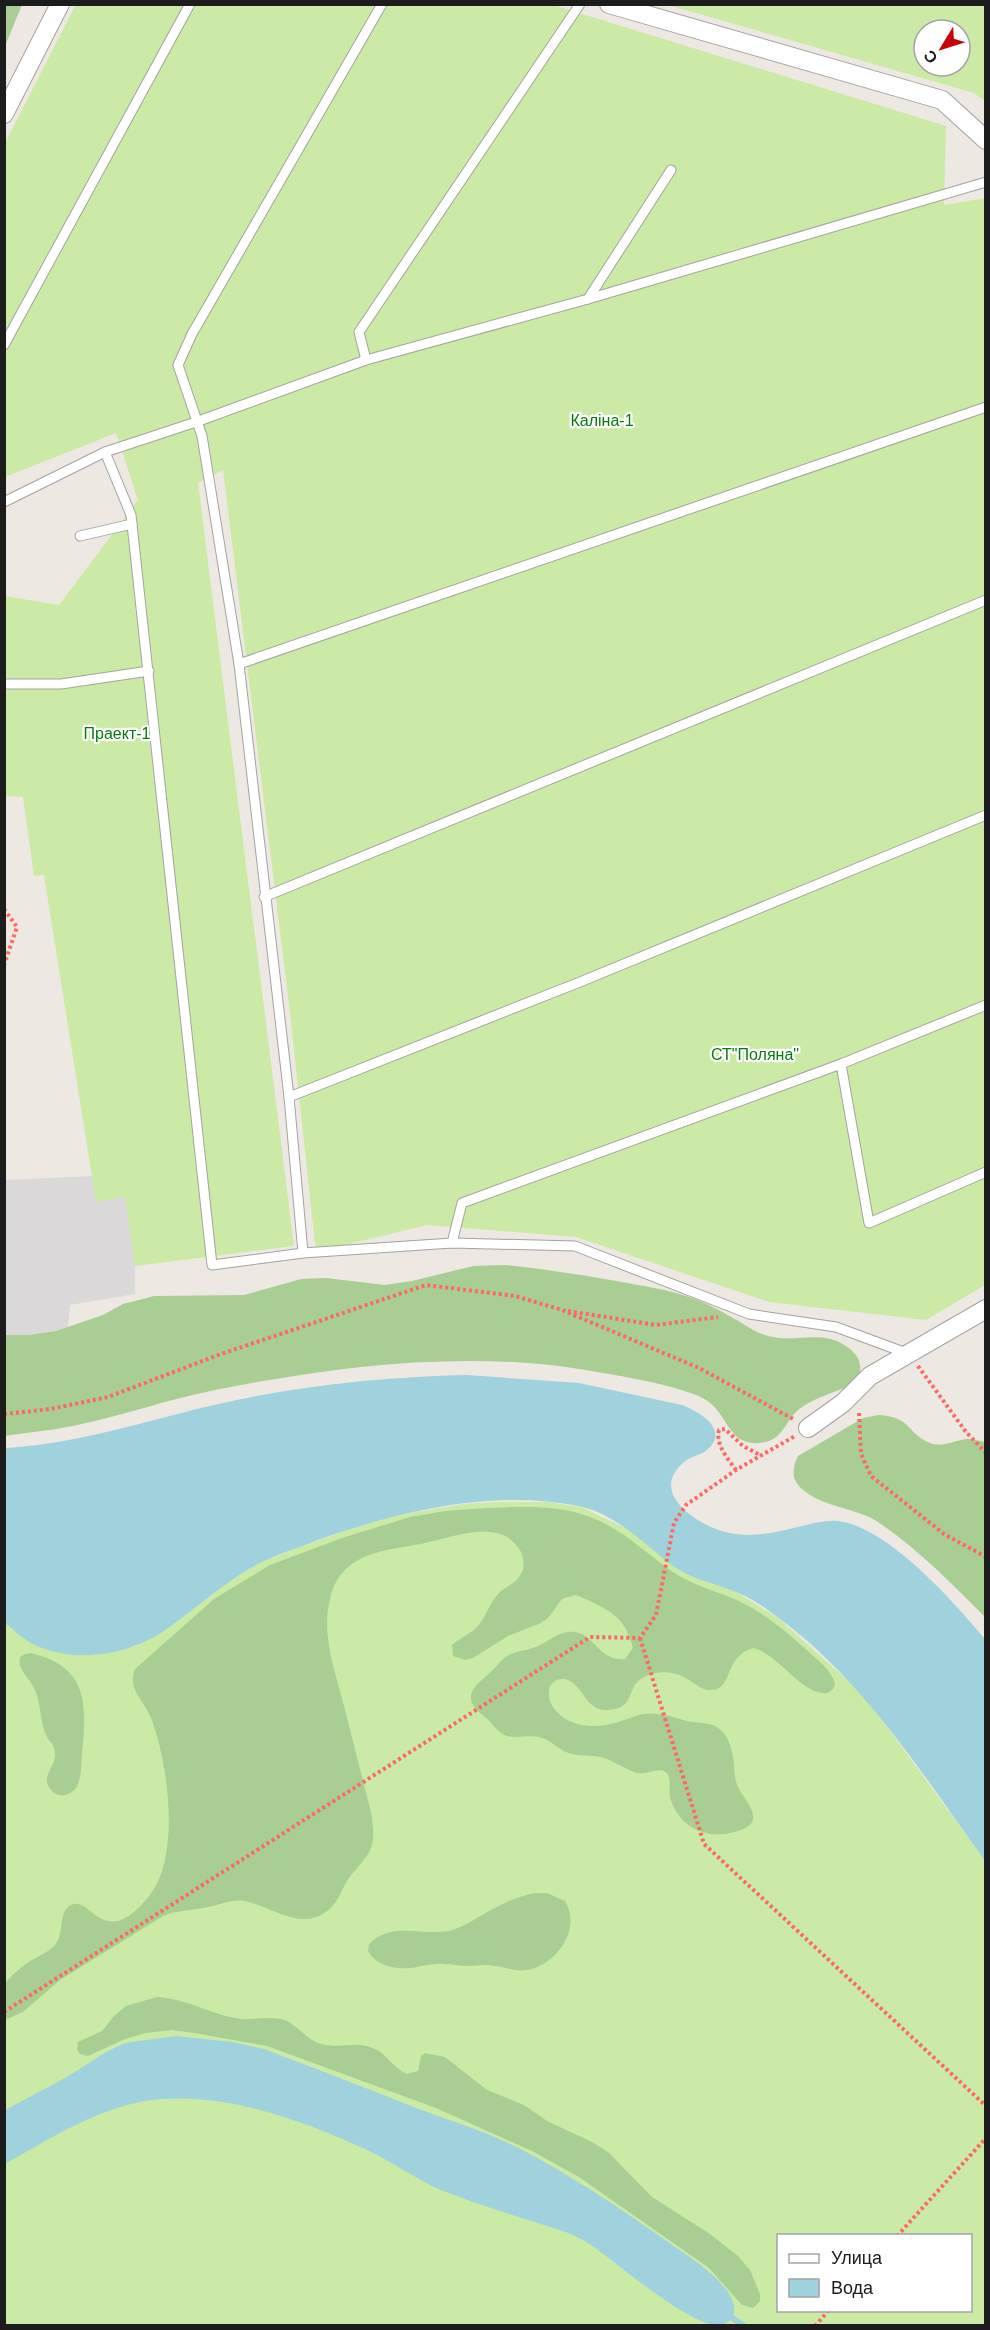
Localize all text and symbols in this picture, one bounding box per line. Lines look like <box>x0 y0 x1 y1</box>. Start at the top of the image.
north arrow <box>912 18 972 78</box>
text: С <box>920 47 941 67</box>
park label: Каліна-1 <box>570 412 634 429</box>
park label: Праект-1 <box>84 725 151 742</box>
park label: СТ"Поляна" <box>711 1046 799 1063</box>
legend <box>777 2234 972 2312</box>
text: Улица <box>831 2248 883 2268</box>
text: Вода <box>831 2278 874 2298</box>

